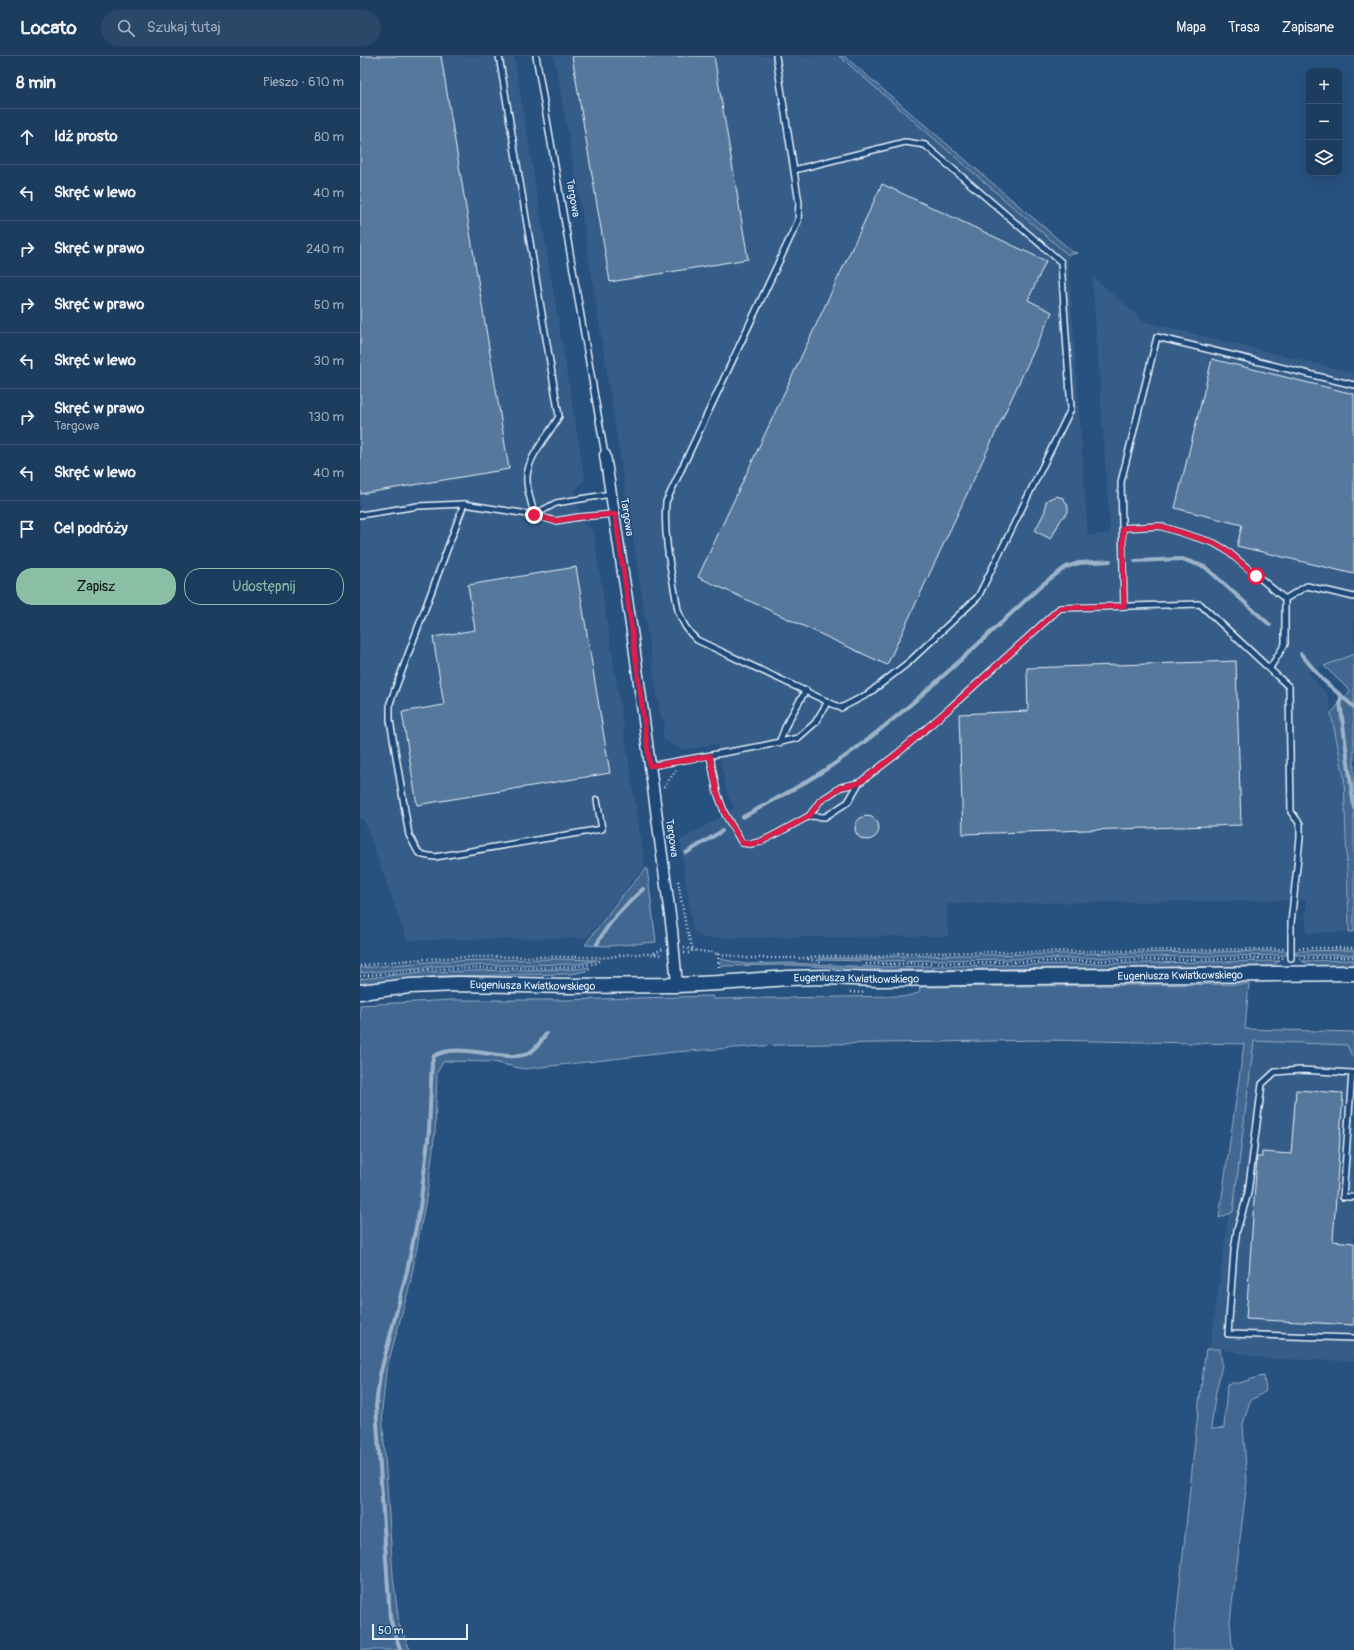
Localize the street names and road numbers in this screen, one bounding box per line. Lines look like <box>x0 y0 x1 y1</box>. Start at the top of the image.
street label: Targowa <box>563 178 583 218</box>
street label: Targowa <box>618 497 636 537</box>
street label: Targowa <box>663 818 681 858</box>
street label: Eugeniusza Kwiatkowskiego <box>1117 968 1243 982</box>
street label: Eugeniusza Kwiatkowskiego <box>793 970 919 986</box>
street label: Eugeniusza Kwiatkowskiego <box>470 978 595 993</box>

